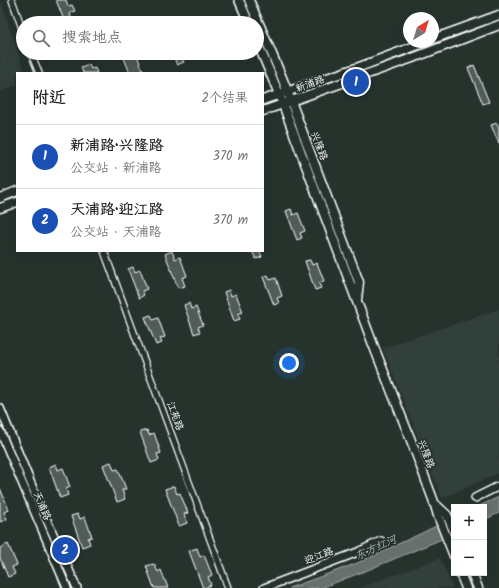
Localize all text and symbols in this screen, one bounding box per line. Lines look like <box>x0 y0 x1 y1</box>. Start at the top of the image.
north arrow <box>403 12 439 48</box>
search box <box>16 16 264 60</box>
text: 搜索地点 <box>62 26 122 50</box>
icon: search <box>30 27 52 49</box>
pin: 1 <box>343 67 369 97</box>
street label: 新浦路 <box>293 71 327 97</box>
text: 附近 <box>32 85 66 112</box>
text: 2个结果 <box>201 88 248 109</box>
street label: 兴隆路 <box>306 129 332 163</box>
text: 新浦路·兴隆路 <box>70 134 164 158</box>
text: 1 <box>43 146 47 167</box>
text: 370 m <box>213 146 248 167</box>
text: 公交站 · 新浦路 <box>70 158 162 179</box>
text: 天浦路·迎江路 <box>70 198 164 222</box>
text: 2 <box>41 210 49 231</box>
text: 370 m <box>213 210 248 231</box>
text: 公交站 · 天浦路 <box>70 222 162 243</box>
your location <box>279 353 299 373</box>
street label: 江苑路 <box>162 399 188 433</box>
street label: 兴隆路 <box>413 437 439 471</box>
street label: 天浦路 <box>29 489 55 523</box>
map controls <box>451 504 487 576</box>
button: + <box>451 504 487 540</box>
water label: 东方红河 <box>352 530 402 565</box>
pin: 2 <box>52 535 78 565</box>
button: − <box>451 540 487 576</box>
street label: 迎江路 <box>302 543 336 569</box>

